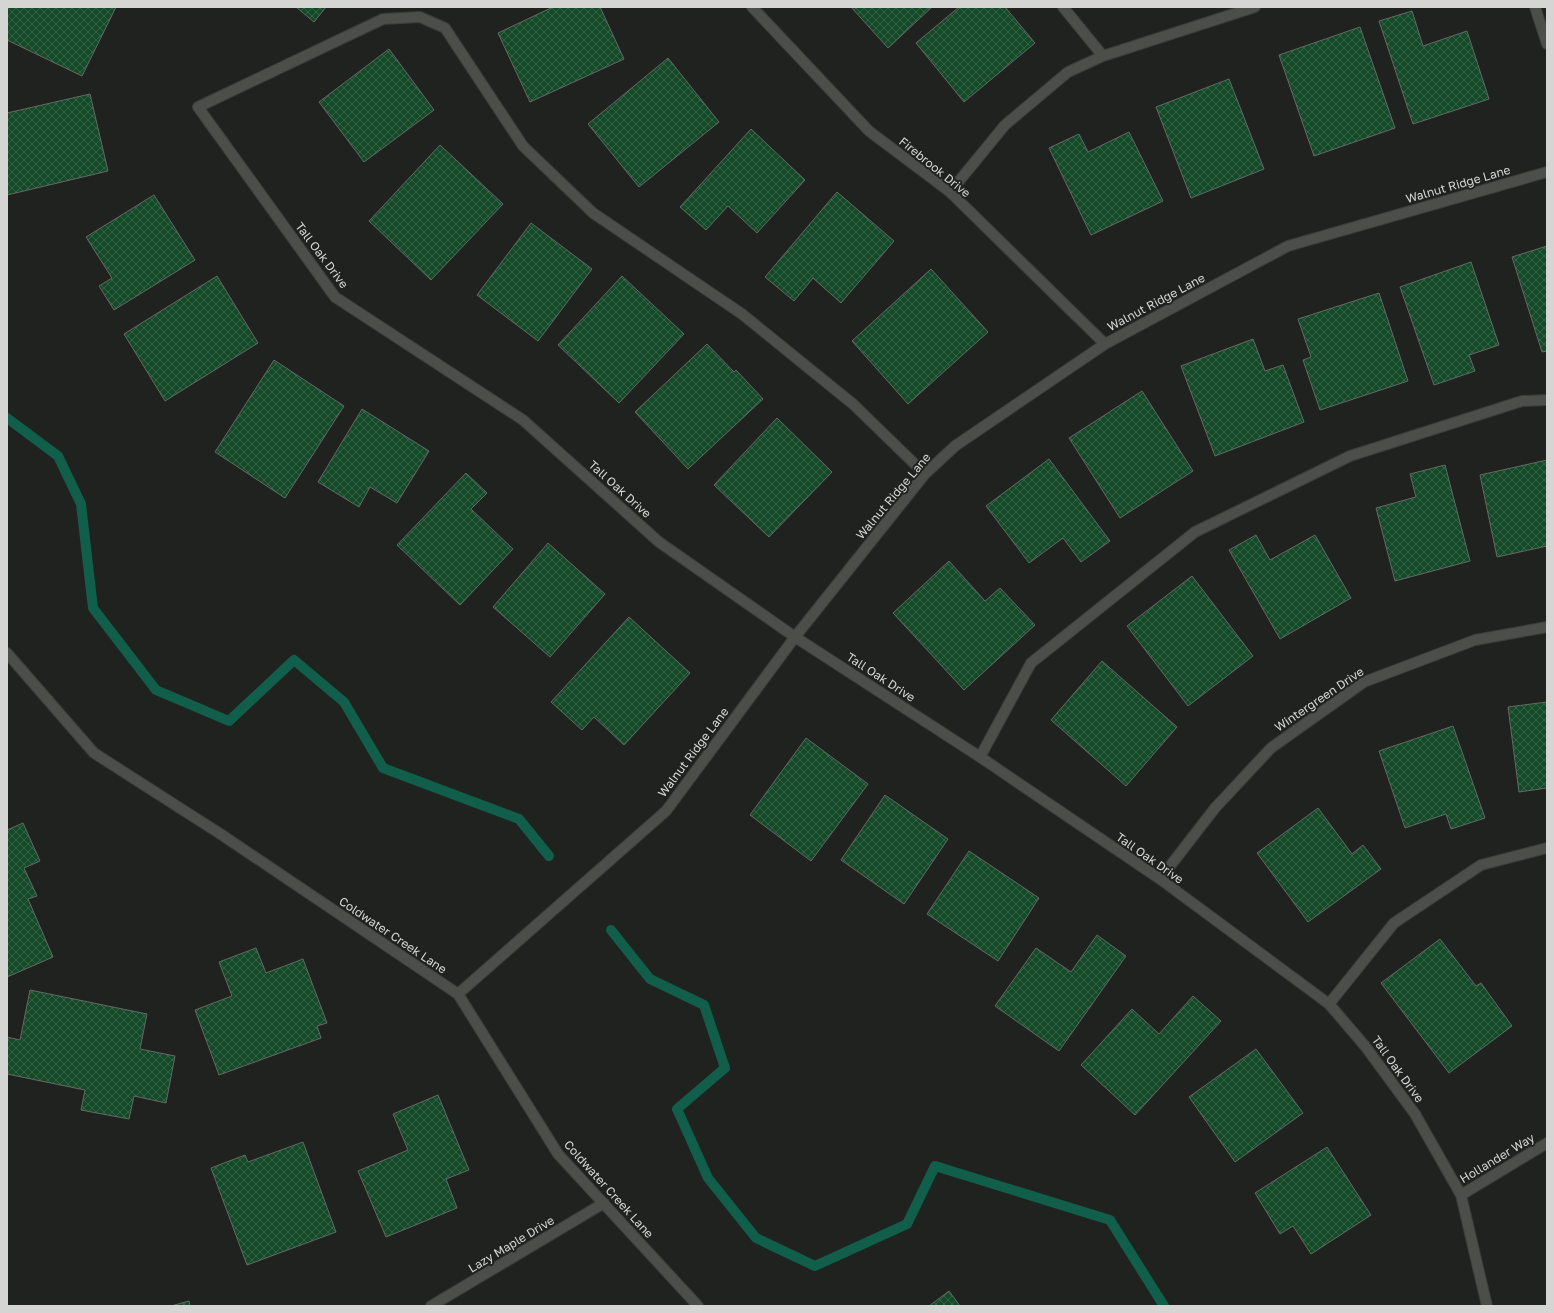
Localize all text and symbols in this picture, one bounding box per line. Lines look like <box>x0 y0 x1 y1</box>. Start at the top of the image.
street label: Firebrook Drive <box>896 134 974 200</box>
street label: Walnut Ridge Lane <box>1404 162 1512 206</box>
street label: Tall Oak Drive <box>292 219 352 291</box>
street label: Walnut Ridge Lane <box>1105 270 1207 334</box>
street label: Walnut Ridge Lane <box>852 450 934 542</box>
street label: Tall Oak Drive <box>586 457 654 521</box>
street label: Tall Oak Drive <box>844 649 918 705</box>
street label: Wintergreen Drive <box>1272 664 1366 734</box>
street label: Walnut Ridge Lane <box>654 704 732 800</box>
street label: Tall Oak Drive <box>1113 829 1187 887</box>
street label: Coldwater Creek Lane <box>336 893 450 977</box>
street label: Tall Oak Drive <box>1369 1033 1427 1105</box>
street label: Hollander Way <box>1457 1130 1537 1186</box>
street label: Coldwater Creek Lane <box>561 1137 657 1241</box>
street label: Lazy Maple Drive <box>465 1212 557 1276</box>

